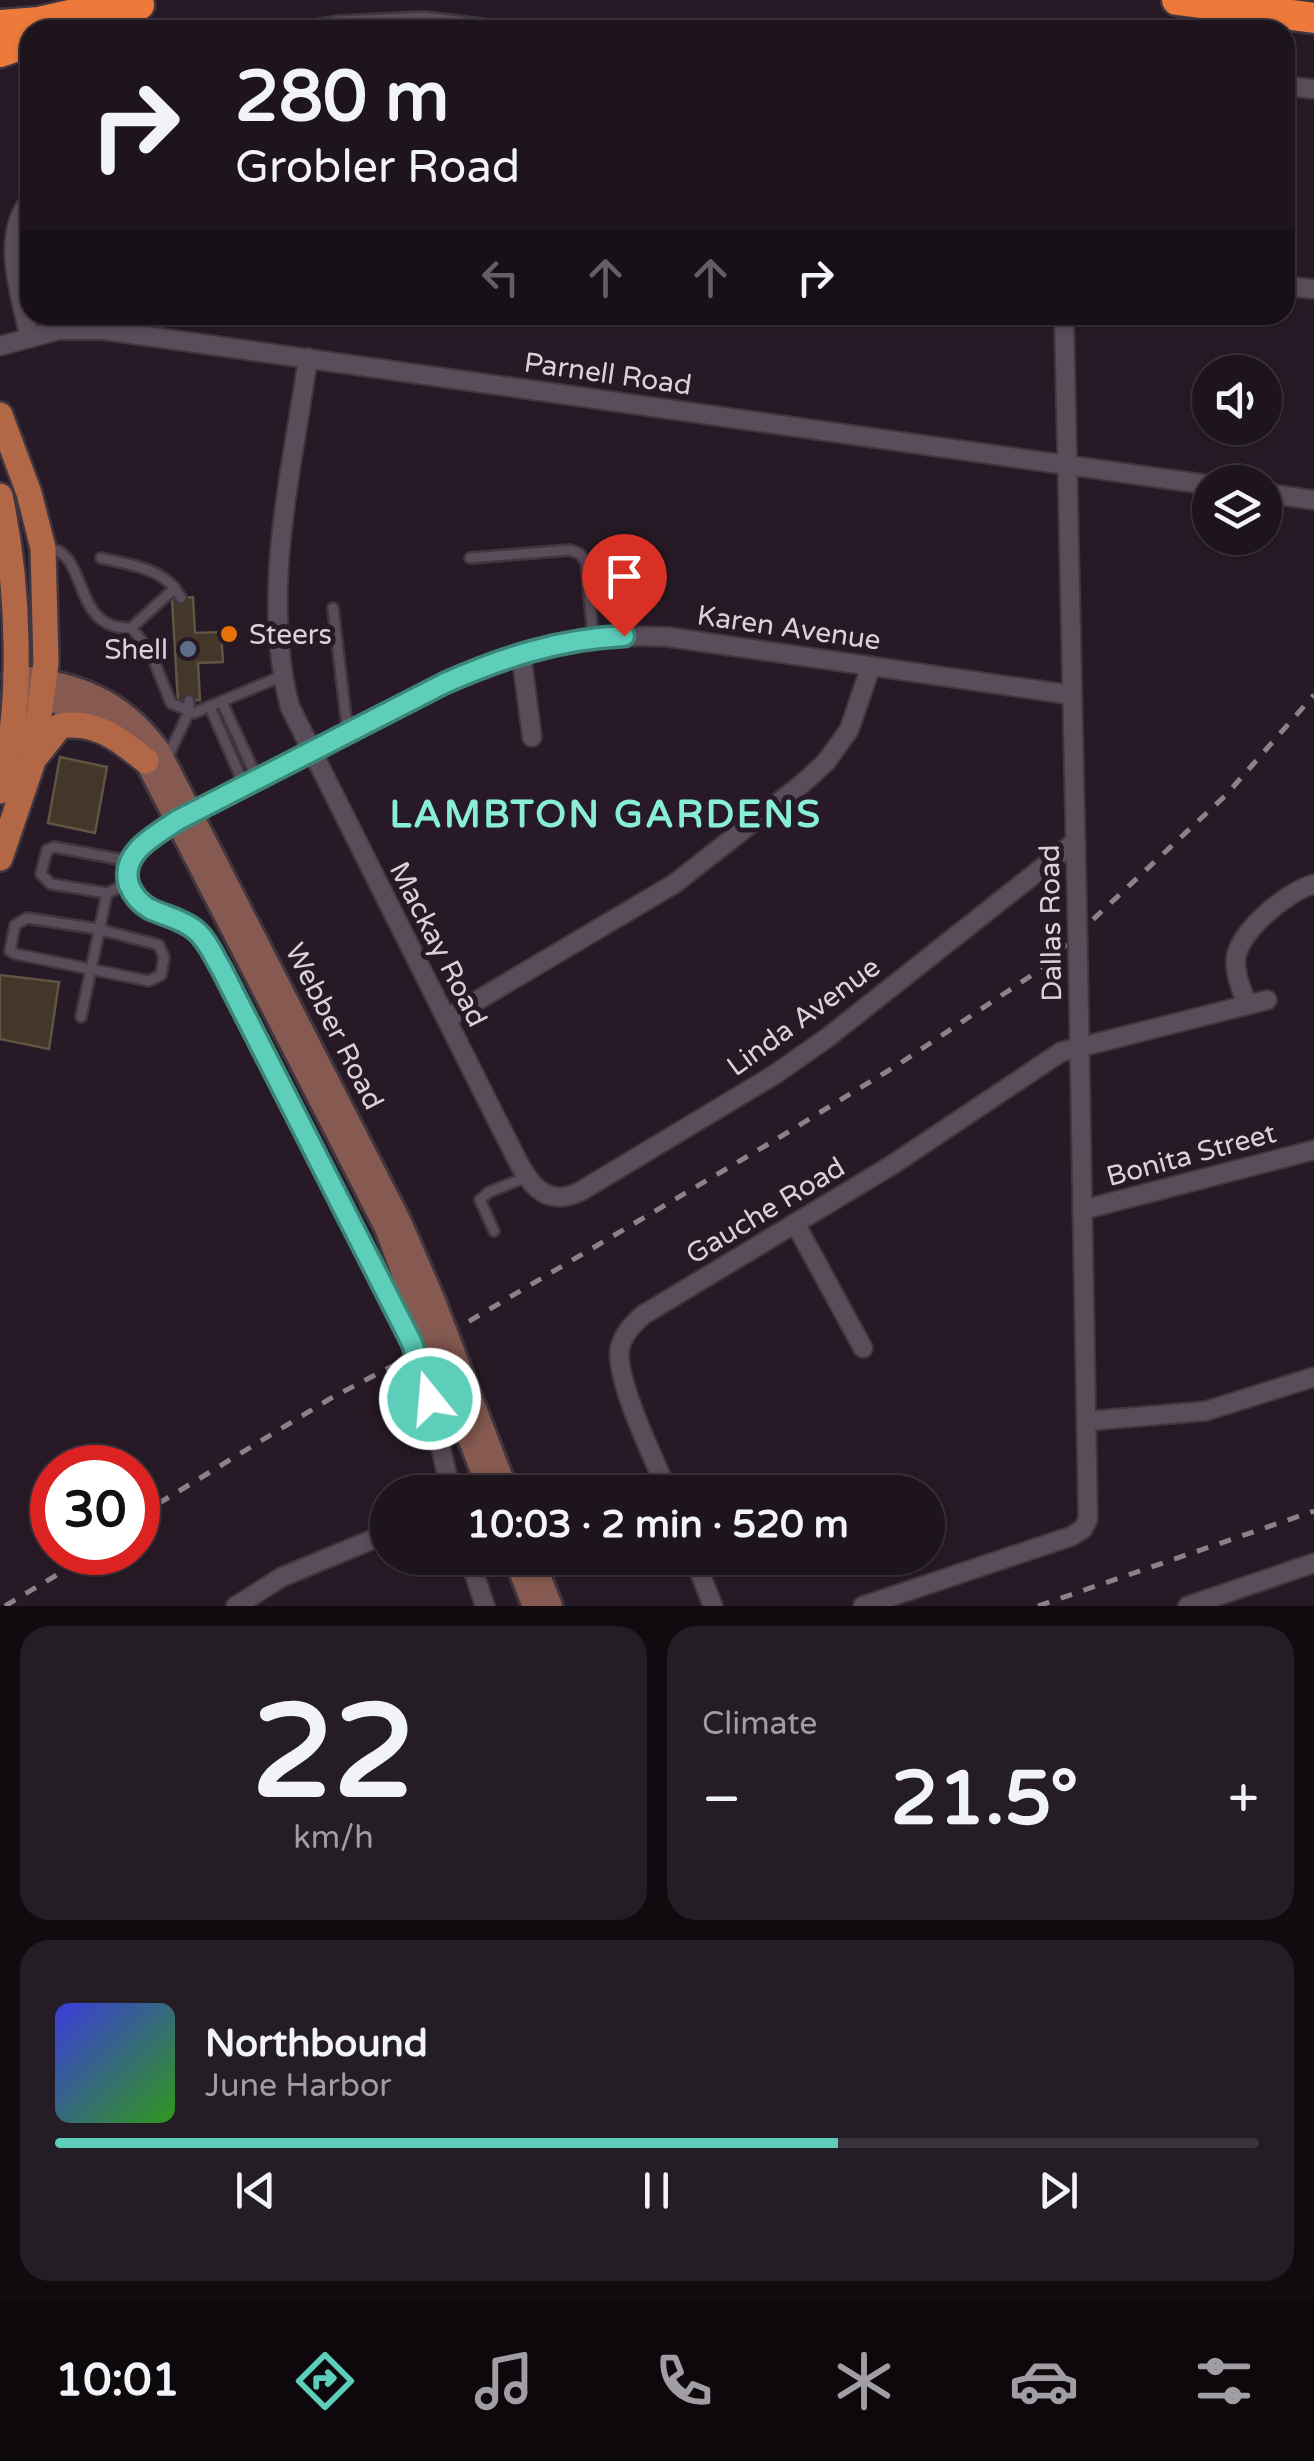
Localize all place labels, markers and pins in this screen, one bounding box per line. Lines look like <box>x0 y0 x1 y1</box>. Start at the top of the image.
pin <box>582 534 667 637</box>
place label: Steers <box>249 618 332 652</box>
marker: Steers <box>218 623 240 645</box>
place label: Shell <box>104 633 168 667</box>
marker: Shell <box>177 638 199 660</box>

